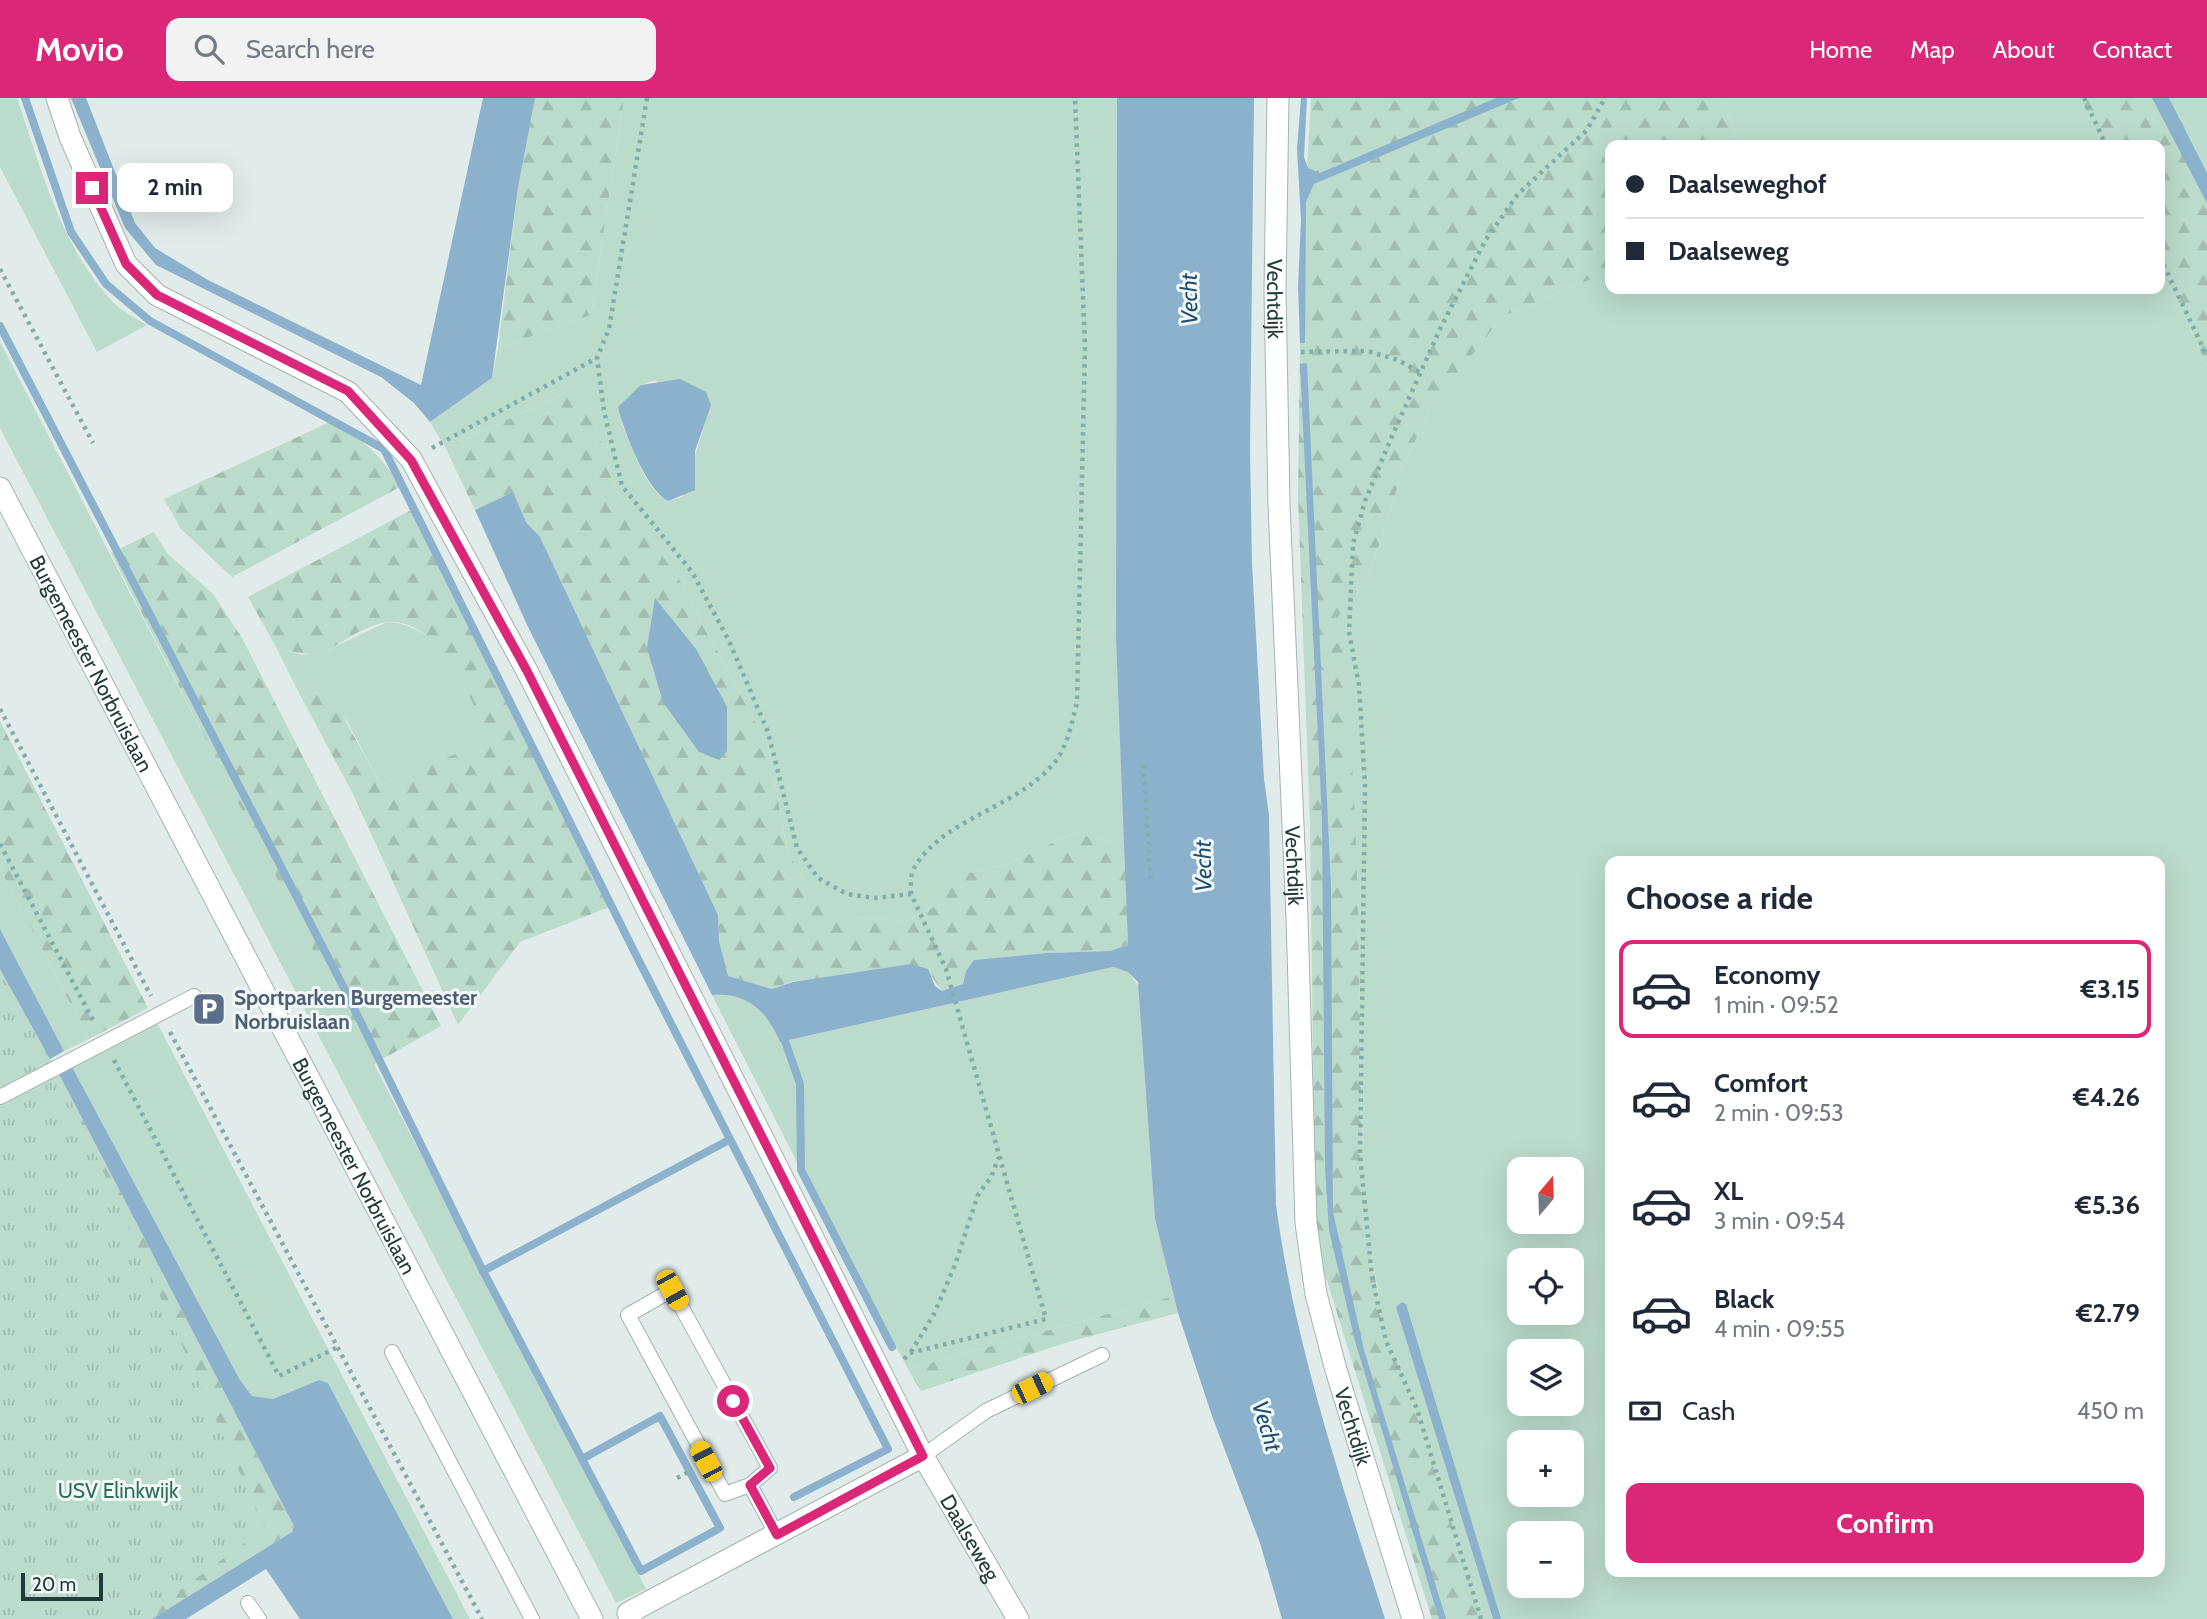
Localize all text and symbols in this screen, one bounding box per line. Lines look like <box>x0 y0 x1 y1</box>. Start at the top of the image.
search box <box>166 18 656 81</box>
text: Movio <box>35 29 124 69</box>
icon: search <box>190 30 228 68</box>
text: Search here <box>246 33 375 65</box>
text: Home <box>1809 35 1872 64</box>
text: Map <box>1910 35 1955 64</box>
text: About <box>1993 35 2055 64</box>
text: Contact <box>2093 35 2172 64</box>
callout: 2 min <box>116 164 232 212</box>
text: Daalseweghof <box>1668 168 1827 200</box>
route end <box>76 172 108 204</box>
text: 2 min <box>147 173 203 201</box>
text: Daalseweg <box>1668 235 1789 267</box>
street label: Vechtdijk <box>1262 259 1288 340</box>
water label: Vecht <box>1175 272 1203 325</box>
street label: Burgemeester Norbruislaan <box>25 551 159 776</box>
street label: Vechtdijk <box>1281 825 1309 907</box>
water label: Vecht <box>1189 839 1217 892</box>
text: Choose a ride <box>1626 878 1813 917</box>
icon: car <box>1630 958 1693 1021</box>
text: Economy <box>1714 959 1820 991</box>
text: €3.15 <box>2080 973 2140 1005</box>
place label: Sportparken Burgemeester Norbruislaan <box>234 985 477 1034</box>
parking icon: Sportparken Burgemeester Norbruislaan <box>190 990 228 1028</box>
text: 1 min · 09:52 <box>1714 991 1839 1019</box>
street label: Burgemeester Norbruislaan <box>288 1053 422 1278</box>
icon: car <box>1630 1066 1693 1129</box>
text: Comfort <box>1714 1067 1808 1099</box>
text: €4.26 <box>2073 1081 2140 1113</box>
text: 2 min · 09:53 <box>1714 1099 1844 1127</box>
north arrow <box>1507 1157 1584 1234</box>
map controls <box>1507 1157 1584 1598</box>
icon: car <box>1630 1174 1693 1237</box>
text: XL <box>1714 1175 1743 1207</box>
text: €5.36 <box>2075 1189 2140 1221</box>
text: 3 min · 09:54 <box>1714 1207 1845 1235</box>
button: locate <box>1507 1248 1584 1325</box>
car <box>653 1267 692 1313</box>
icon: car <box>1630 1282 1693 1345</box>
text: Black <box>1714 1283 1774 1315</box>
text: €2.79 <box>2076 1297 2140 1329</box>
text: 4 min · 09:55 <box>1714 1315 1845 1343</box>
button: layers <box>1507 1339 1584 1416</box>
car <box>1009 1369 1056 1407</box>
route start <box>717 1385 749 1417</box>
street label: Vechtdijk <box>1330 1385 1377 1469</box>
icon: cash <box>1626 1392 1664 1430</box>
text: Cash <box>1682 1395 1735 1427</box>
water label: Vecht <box>1246 1397 1288 1456</box>
text: 450 m <box>2077 1397 2144 1425</box>
button: + <box>1507 1430 1584 1507</box>
car <box>687 1438 726 1484</box>
park label: USV Elinkwijk <box>58 1478 179 1504</box>
button: Confirm <box>1626 1483 2144 1563</box>
street label: Daalseweg <box>935 1490 1006 1586</box>
button: − <box>1507 1521 1584 1598</box>
scale bar <box>21 1570 103 1602</box>
text: 20 m <box>32 1573 76 1596</box>

